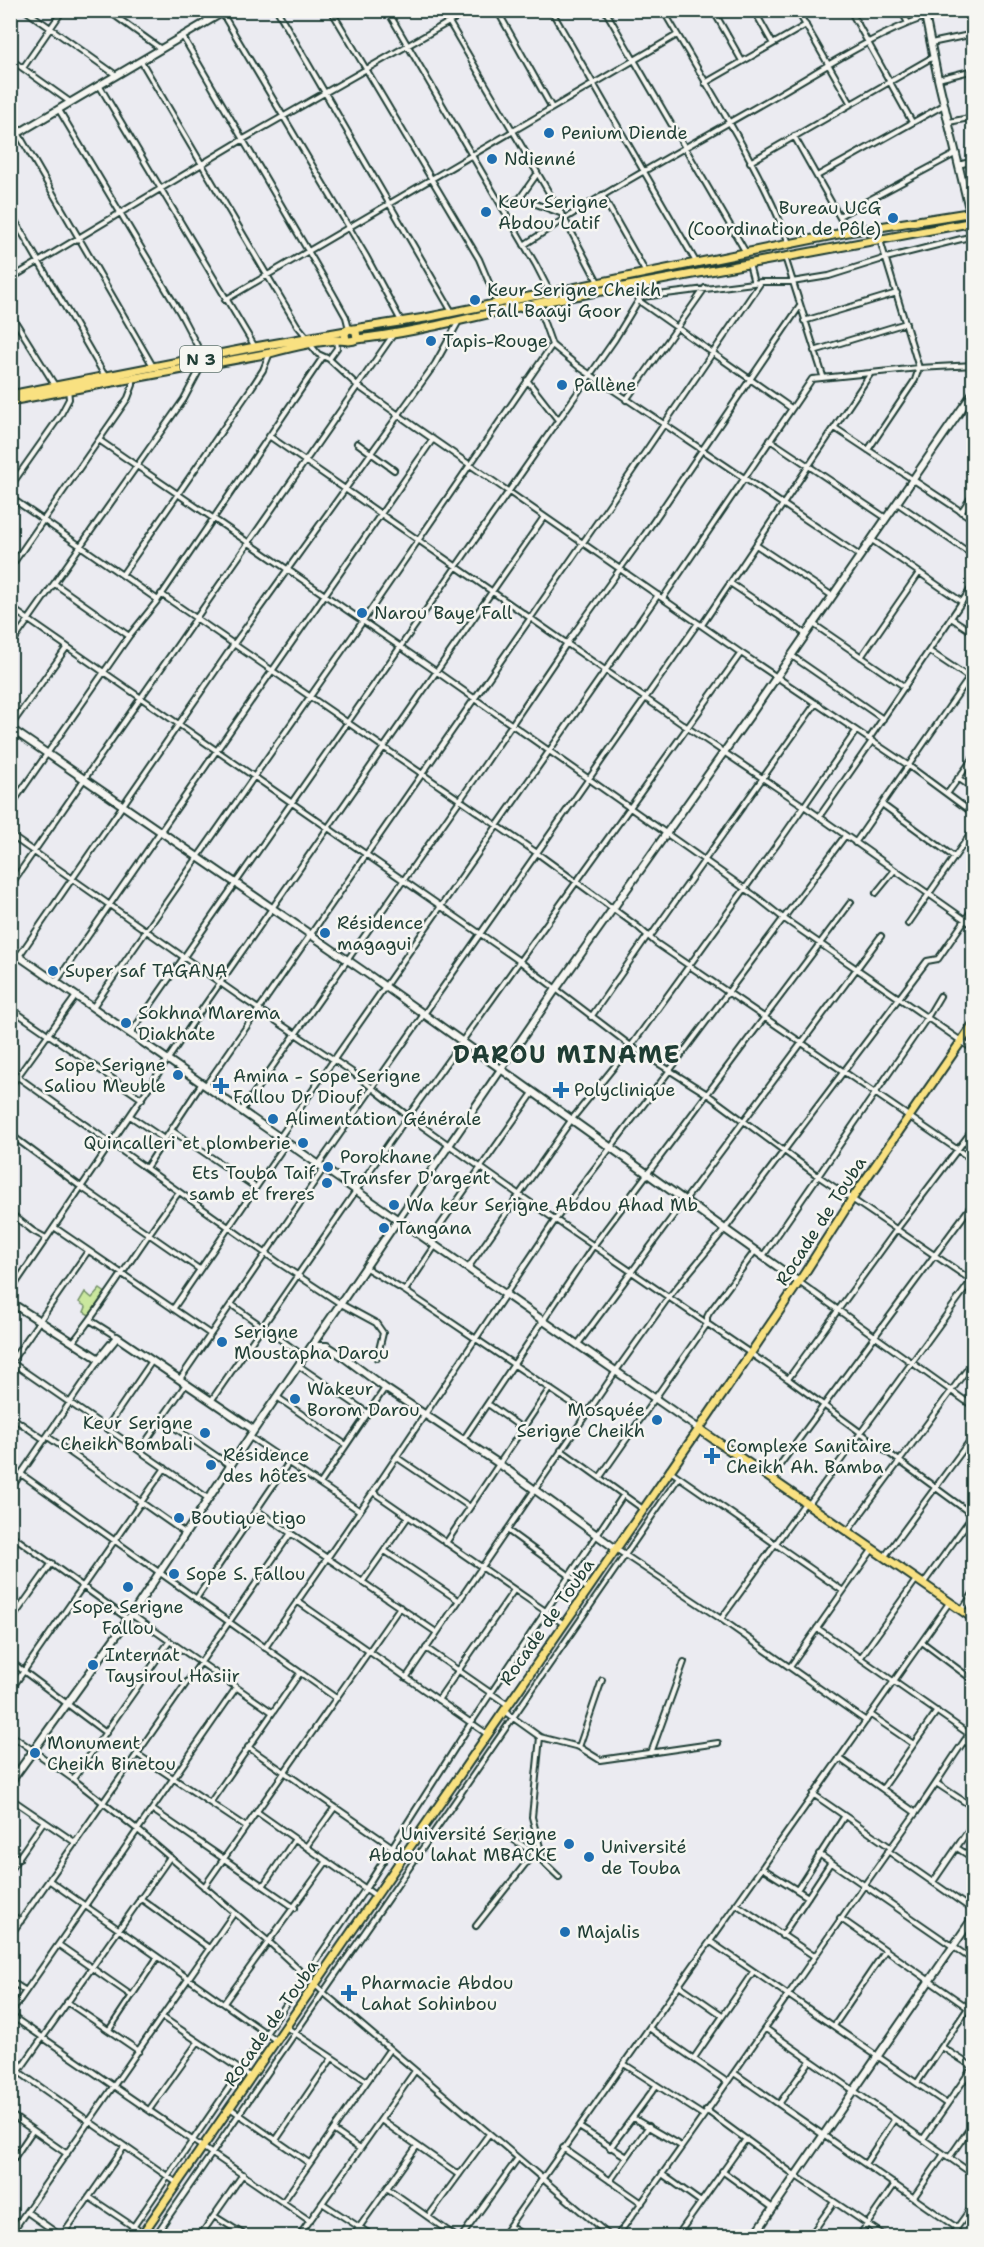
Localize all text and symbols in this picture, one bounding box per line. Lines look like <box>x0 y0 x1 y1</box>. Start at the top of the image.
place label: Penium Diende <box>561 121 688 145</box>
marker: Penium Diende <box>542 126 556 140</box>
place label: Ndienné <box>504 147 576 171</box>
marker: Ndienné <box>485 152 499 166</box>
place label: Keur Serigne Abdou Latif <box>498 190 608 235</box>
place label: Bureau UCG (Coordination de Pôle) <box>687 196 881 241</box>
marker: Keur Serigne Abdou Latif <box>479 205 493 219</box>
marker: Bureau UCG (Coordination de Pôle) <box>886 211 900 225</box>
place label: Keur Serigne Cheikh Fall Baayi Goor <box>487 278 661 323</box>
marker: Keur Serigne Cheikh Fall Baayi Goor <box>468 293 482 307</box>
place label: Tapis-Rouge <box>443 329 548 353</box>
marker: Tapis-Rouge <box>424 334 438 348</box>
road number: N 3 <box>180 346 222 372</box>
place label: Pallène <box>574 373 636 397</box>
marker: Pallène <box>555 378 569 392</box>
place label: Narou Baye Fall <box>374 601 513 625</box>
marker: Narou Baye Fall <box>355 606 369 620</box>
place label: Résidence magagui <box>337 911 423 956</box>
marker: Résidence magagui <box>318 926 332 940</box>
place label: Super saf TAGANA <box>65 959 228 983</box>
marker: Super saf TAGANA <box>46 964 60 978</box>
place label: Sokhna Marema Diakhate <box>138 1001 280 1046</box>
marker: Sokhna Marema Diakhate <box>119 1016 133 1030</box>
district label: DAROU MINAME <box>453 1039 681 1071</box>
place label: Sope Serigne Saliou Meuble <box>44 1053 166 1098</box>
place label: Amina - Sope Serigne Fallou Dr Diouf <box>233 1064 421 1109</box>
marker: Sope Serigne Saliou Meuble <box>171 1068 185 1082</box>
place label: Polyclinique <box>574 1078 675 1102</box>
marker: Amina - Sope Serigne Fallou Dr Diouf <box>214 1079 228 1093</box>
marker: Polyclinique <box>552 1081 570 1099</box>
place label: Alimentation Générale <box>285 1107 482 1131</box>
marker: Alimentation Générale <box>266 1112 280 1126</box>
place label: Quincalleri et plomberie <box>84 1131 291 1155</box>
marker: Quincalleri et plomberie <box>296 1136 310 1150</box>
place label: Porokhane Transfer D'argent <box>340 1145 491 1190</box>
street label: Rocade de Touba <box>770 1152 872 1290</box>
marker: Porokhane Transfer D'argent <box>321 1160 335 1174</box>
place label: Ets Touba Taif samb et freres <box>189 1161 315 1206</box>
marker: Ets Touba Taif samb et freres <box>320 1176 334 1190</box>
place label: Wa keur Serigne Abdou Ahad Mb <box>406 1193 698 1217</box>
marker: Wa keur Serigne Abdou Ahad Mb <box>387 1198 401 1212</box>
place label: Tangana <box>396 1216 471 1240</box>
marker: Tangana <box>377 1221 391 1235</box>
place label: Serigne Moustapha Darou <box>234 1320 389 1365</box>
marker: Serigne Moustapha Darou <box>215 1335 229 1349</box>
place label: Wakeur Borom Darou <box>307 1377 420 1422</box>
marker: Wakeur Borom Darou <box>288 1392 302 1406</box>
place label: Mosquée Serigne Cheikh <box>517 1398 645 1443</box>
place label: Keur Serigne Cheikh Bombali <box>60 1411 193 1456</box>
marker: Mosquée Serigne Cheikh <box>650 1413 664 1427</box>
marker: Keur Serigne Cheikh Bombali <box>198 1426 212 1440</box>
place label: Complexe Sanitaire Cheikh Ah. Bamba <box>726 1434 892 1479</box>
place label: Résidence des hôtes <box>223 1443 309 1488</box>
marker: Complexe Sanitaire Cheikh Ah. Bamba <box>703 1447 721 1465</box>
marker: Résidence des hôtes <box>204 1458 218 1472</box>
place label: Boutique tigo <box>191 1506 306 1530</box>
marker: Boutique tigo <box>172 1511 186 1525</box>
street label: Rocade de Touba <box>494 1554 600 1690</box>
place label: Sope S. Fallou <box>186 1562 306 1586</box>
marker: Sope S. Fallou <box>167 1567 181 1581</box>
marker: Sope Serigne Fallou <box>121 1580 135 1594</box>
place label: Sope Serigne Fallou <box>72 1595 184 1640</box>
place label: Internat Taysiroul Hasiir <box>105 1643 240 1688</box>
marker: Internat Taysiroul Hasiir <box>86 1658 100 1672</box>
place label: Monument Cheikh Binetou <box>47 1731 176 1776</box>
marker: Monument Cheikh Binetou <box>28 1746 42 1760</box>
place label: Université Serigne Abdou lahat MBACKE <box>368 1822 557 1867</box>
place label: Université de Touba <box>601 1835 687 1880</box>
marker: Université Serigne Abdou lahat MBACKE <box>562 1837 576 1851</box>
marker: Université de Touba <box>582 1850 596 1864</box>
place label: Majalis <box>577 1920 640 1944</box>
marker: Majalis <box>558 1925 572 1939</box>
street label: Rocade de Touba <box>218 1955 324 2091</box>
place label: Pharmacie Abdou Lahat Sohinbou <box>361 1971 513 2016</box>
marker: Pharmacie Abdou Lahat Sohinbou <box>342 1986 356 2000</box>

